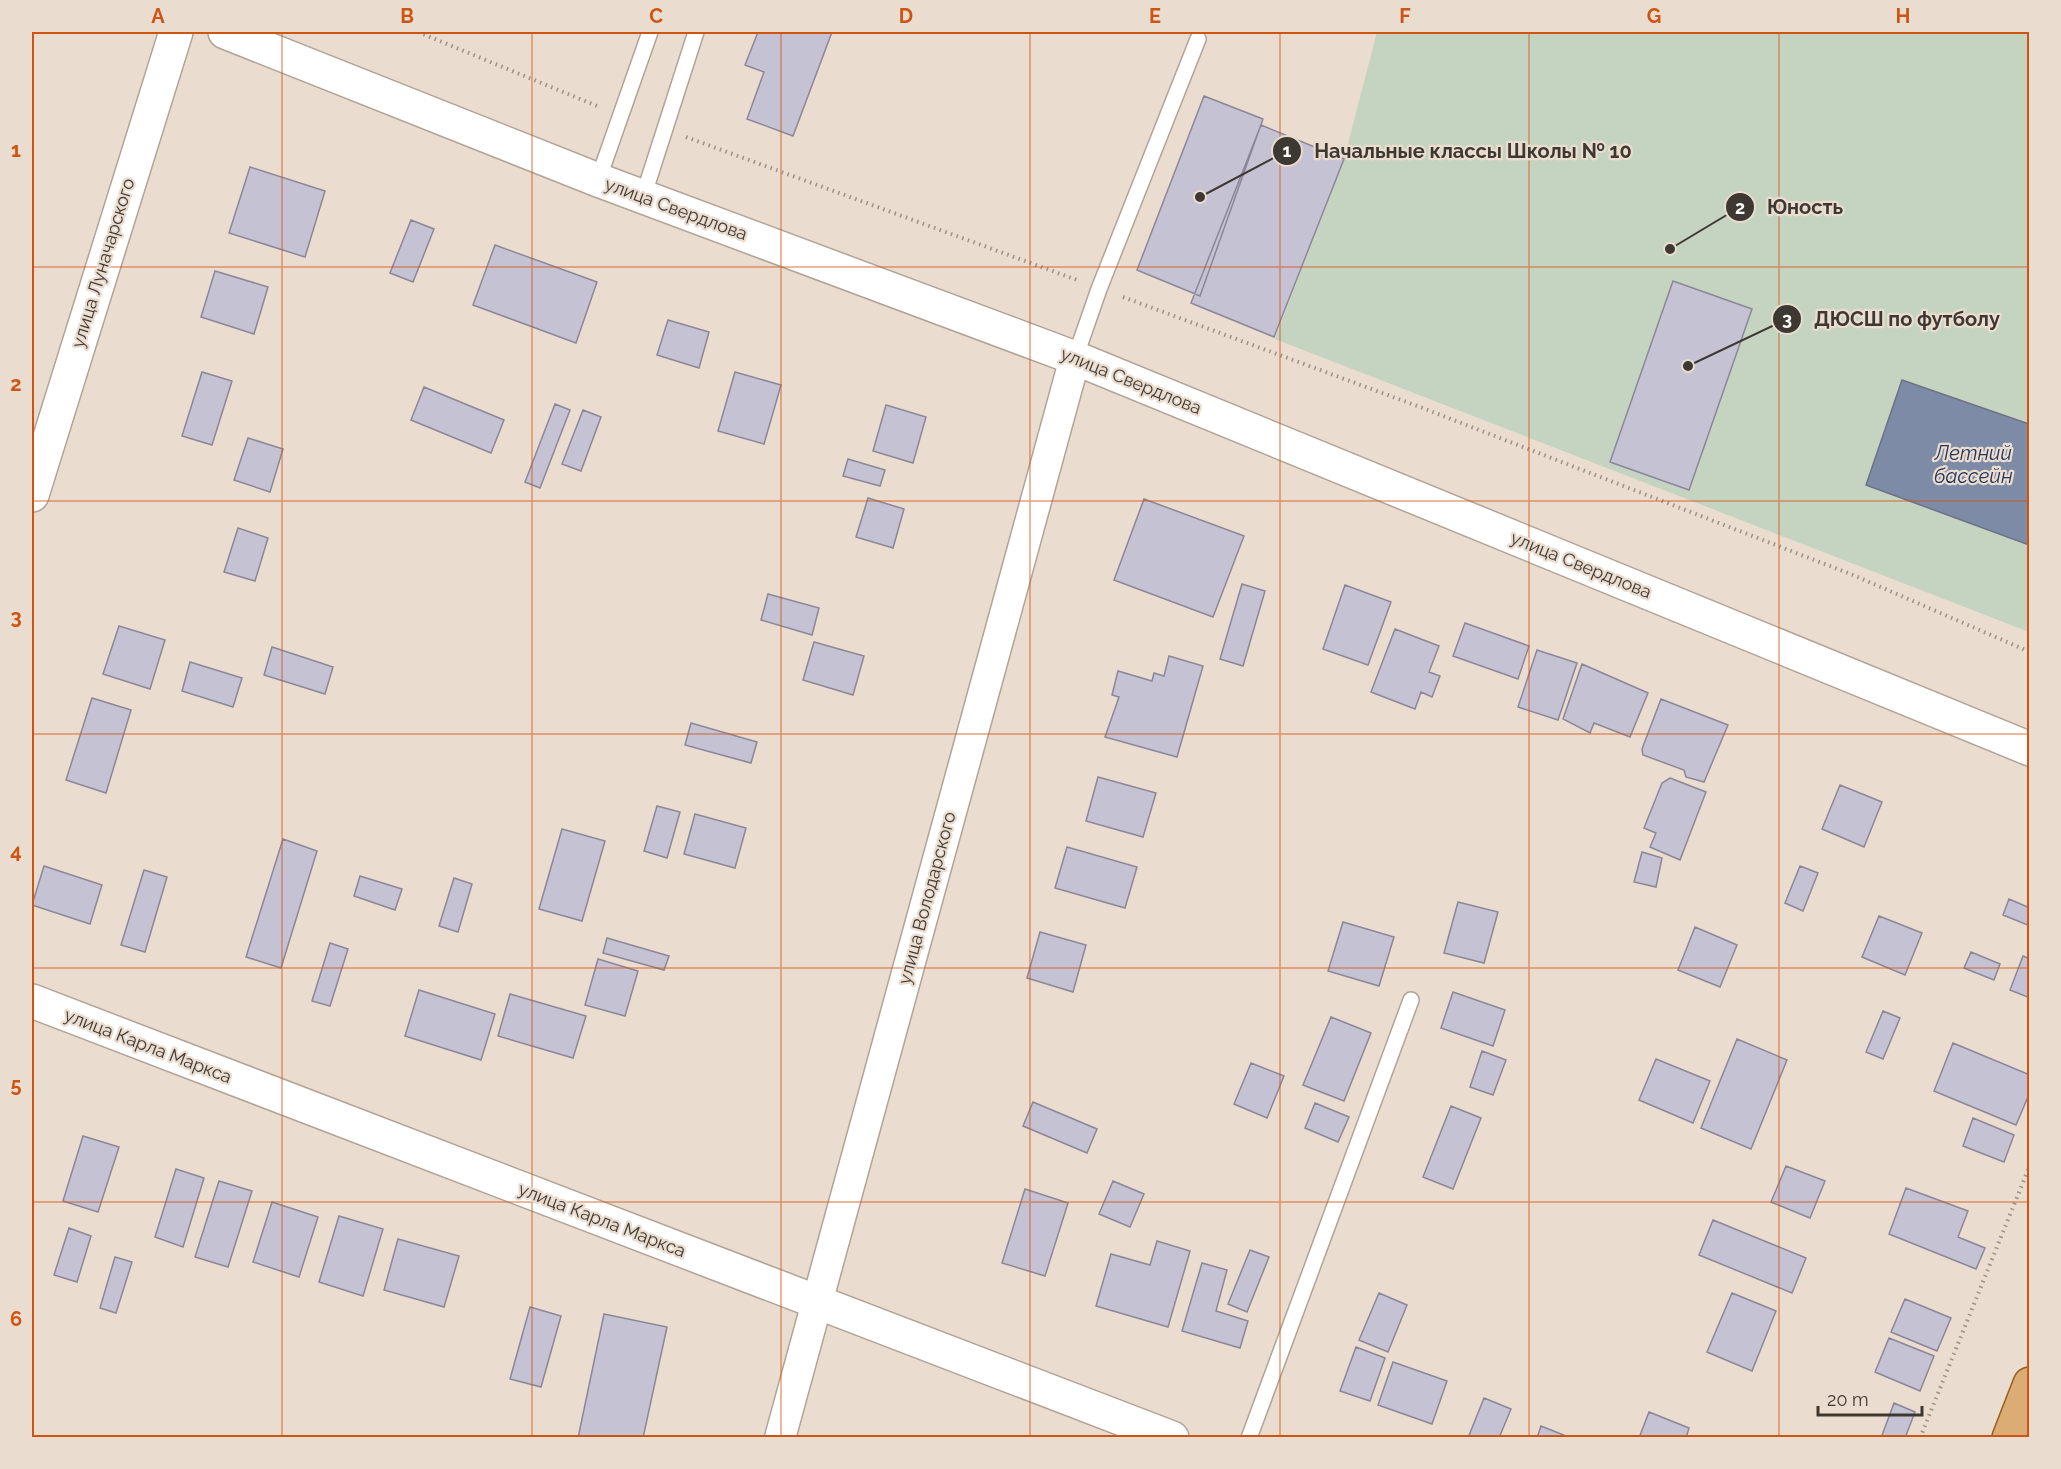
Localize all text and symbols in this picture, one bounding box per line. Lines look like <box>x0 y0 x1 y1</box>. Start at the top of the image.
text: A <box>151 4 165 28</box>
text: B <box>400 4 414 28</box>
text: C <box>649 4 663 28</box>
text: D <box>899 4 913 28</box>
text: E <box>1149 4 1161 28</box>
text: F <box>1399 4 1411 28</box>
text: G <box>1647 4 1661 28</box>
text: H <box>1896 4 1910 28</box>
callout: Начальные классы Школы № 10 <box>1272 132 1644 170</box>
text: 1 <box>11 138 21 162</box>
text: Начальные классы Школы № 10 <box>1314 139 1632 163</box>
text: 1 <box>1283 140 1292 161</box>
street label: улица Свердлова <box>602 173 750 244</box>
street label: улица Луначарского <box>67 175 138 350</box>
callout: Юность <box>1725 188 1855 226</box>
text: Юность <box>1767 195 1843 219</box>
text: 2 <box>1735 197 1745 218</box>
callout: ДЮСШ по футболу <box>1772 300 2012 338</box>
text: ДЮСШ по футболу <box>1814 307 2000 331</box>
text: 3 <box>1782 308 1792 329</box>
street label: улица Свердлова <box>1058 343 1205 418</box>
text: 2 <box>10 372 22 396</box>
water label: Летний бассейн <box>1933 441 2013 488</box>
street label: улица Свердлова <box>1508 527 1655 602</box>
text: 3 <box>10 605 22 629</box>
street label: улица Володарского <box>893 809 960 987</box>
text: 4 <box>10 839 22 863</box>
street label: улица Карла Маркса <box>61 1004 235 1087</box>
text: 5 <box>10 1073 22 1097</box>
street label: улица Карла Маркса <box>515 1178 689 1261</box>
text: 6 <box>10 1307 22 1331</box>
scale bar <box>1818 1379 1922 1417</box>
text: 20 m <box>1827 1389 1869 1410</box>

